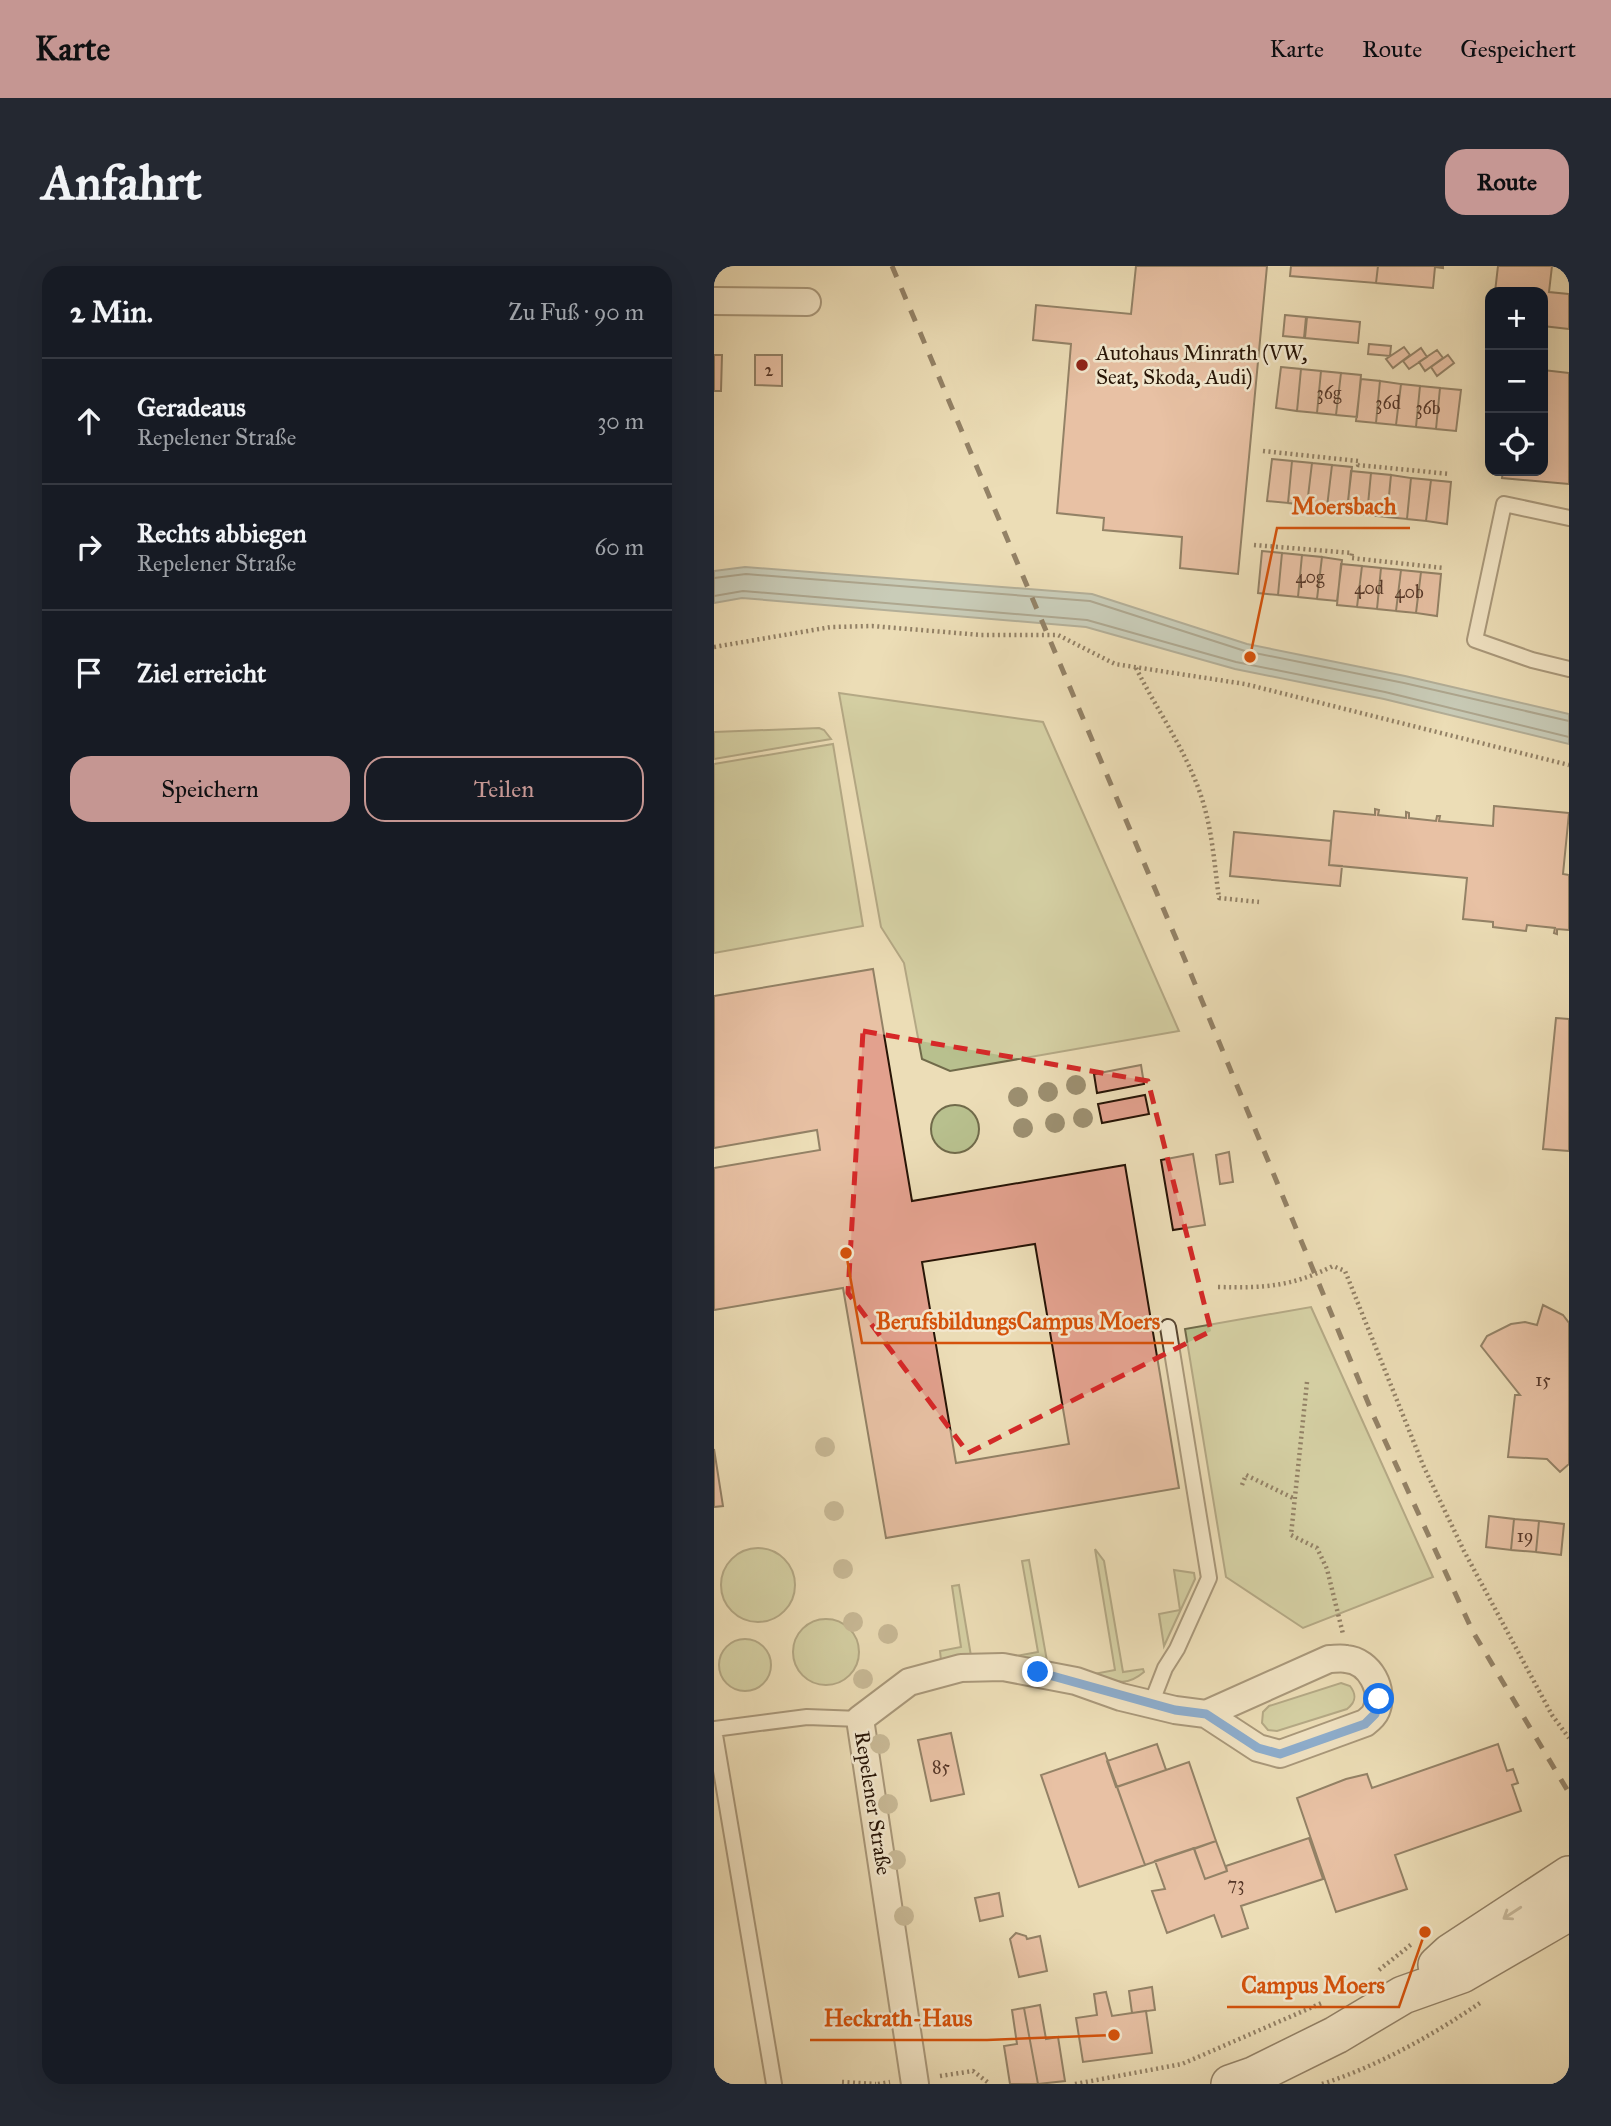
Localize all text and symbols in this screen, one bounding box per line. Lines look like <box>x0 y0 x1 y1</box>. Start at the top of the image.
text: Karte <box>35 29 110 69</box>
text: Karte <box>1269 34 1324 64</box>
text: Route <box>1362 34 1422 64</box>
text: Gespeichert <box>1460 34 1576 64</box>
button: Route <box>1445 149 1569 215</box>
text: Anfahrt <box>42 153 202 212</box>
map controls <box>1485 287 1548 476</box>
button: + <box>1485 287 1548 350</box>
text: 2 Min. <box>70 294 153 330</box>
text: Zu Fuß · 90 m <box>509 298 644 326</box>
place label: Autohaus Minrath (VW, Seat, Skoda, Audi) <box>1095 340 1308 390</box>
button: − <box>1485 350 1548 413</box>
marker: Autohaus Minrath (VW, Seat, Skoda, Audi) <box>1074 357 1090 373</box>
house number: 2 <box>765 359 774 381</box>
house number: 36g <box>1317 382 1342 405</box>
text: Geradeaus <box>137 391 246 423</box>
house number: 36d <box>1375 392 1401 414</box>
house number: 36b <box>1415 397 1441 419</box>
icon: ahead <box>70 402 108 440</box>
text: 30 m <box>597 407 644 435</box>
button: locate <box>1485 413 1548 476</box>
text: Repelener Straße <box>137 423 296 451</box>
callout: Moersbach <box>1277 484 1410 528</box>
text: Moersbach <box>1291 492 1397 520</box>
text: Rechts abbiegen <box>137 517 307 549</box>
icon: right <box>70 528 108 566</box>
text: 60 m <box>595 533 644 561</box>
text: Repelener Straße <box>137 549 296 577</box>
house number: 40g <box>1296 566 1325 589</box>
house number: 40d <box>1354 577 1384 599</box>
house number: 40b <box>1394 581 1424 603</box>
icon: arrive <box>70 654 108 692</box>
text: Ziel erreicht <box>137 657 266 689</box>
button: Speichern <box>70 756 350 822</box>
button: Teilen <box>364 756 644 822</box>
callout: BerufsbildungsCampus Moers <box>862 1299 1174 1343</box>
text: BerufsbildungsCampus Moers <box>876 1307 1161 1336</box>
house number: 15 <box>1535 1369 1551 1391</box>
house number: 19 <box>1517 1525 1533 1547</box>
route end <box>1022 1656 1053 1687</box>
route start <box>1363 1683 1394 1714</box>
street label: Repelener Straße <box>849 1729 897 1877</box>
house number: 85 <box>932 1756 951 1778</box>
house number: 73 <box>1228 1873 1244 1895</box>
one-way arrow <box>1503 1905 1522 1920</box>
callout: Campus Moers <box>1227 1963 1399 2007</box>
text: Campus Moers <box>1241 1971 1385 2000</box>
callout: Heckrath-Haus <box>810 1996 987 2040</box>
text: Heckrath-Haus <box>824 2004 973 2032</box>

